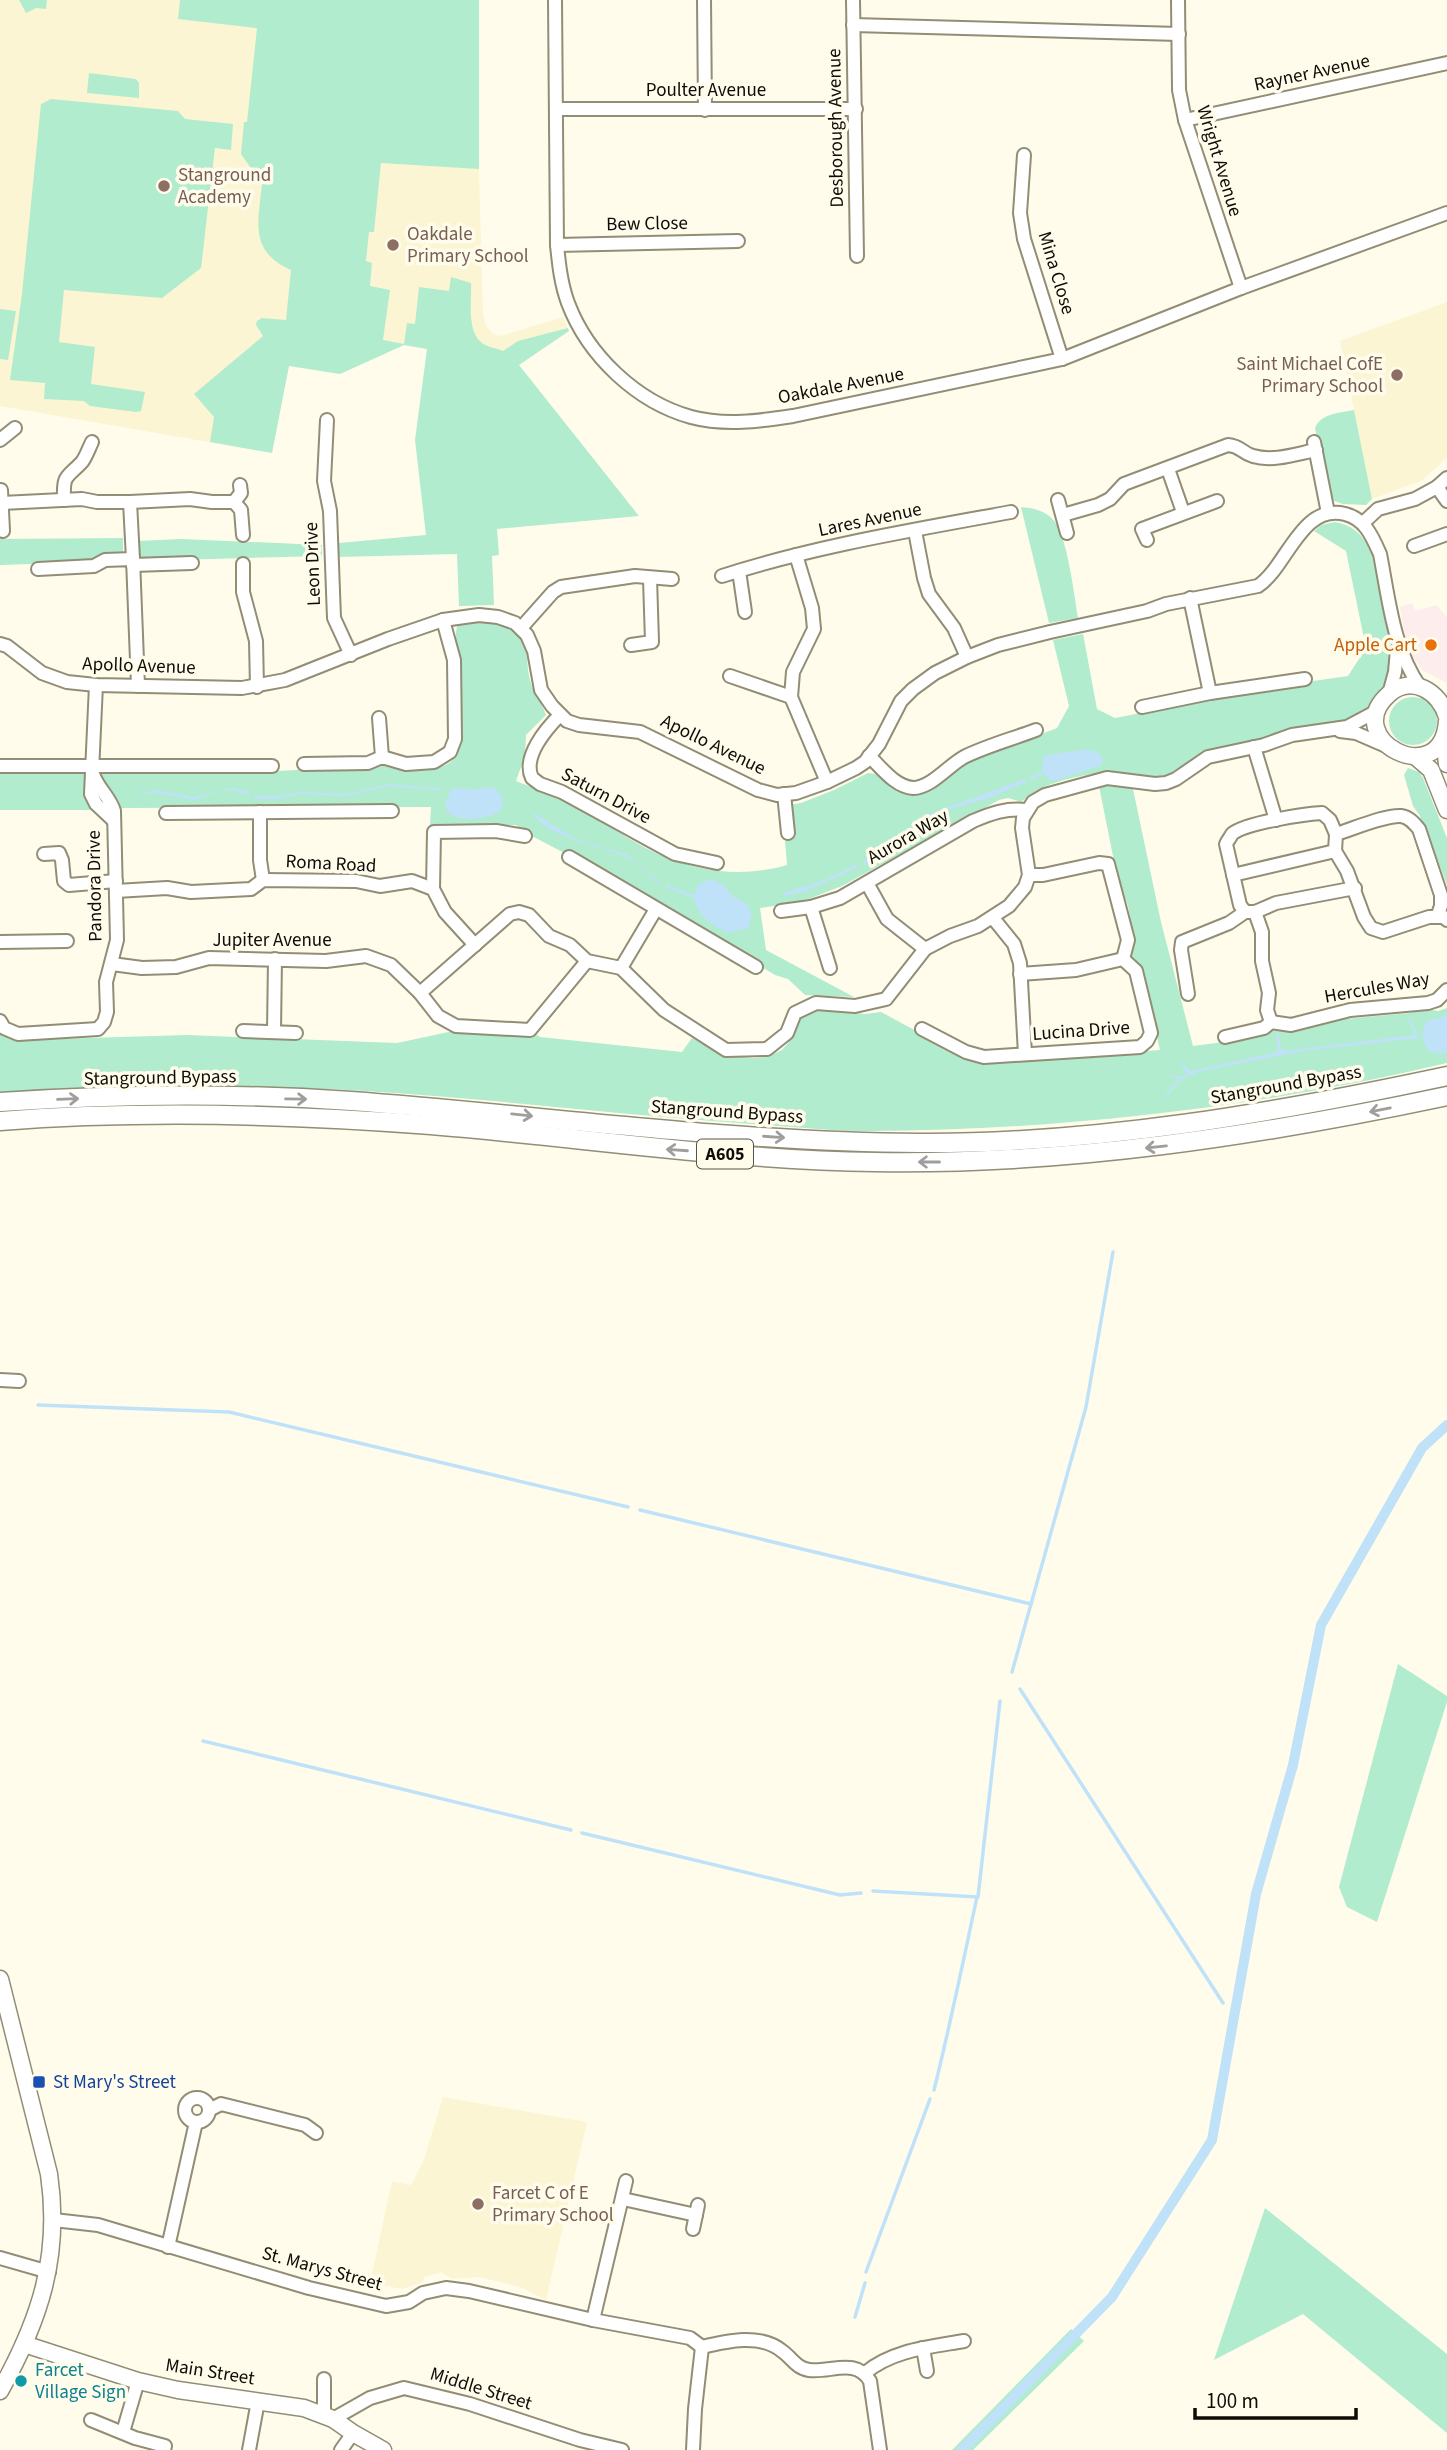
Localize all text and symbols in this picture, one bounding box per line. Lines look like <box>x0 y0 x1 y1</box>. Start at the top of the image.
street label: Desborough Avenue <box>821 48 851 208</box>
street label: Rayner Avenue <box>1251 48 1373 98</box>
street label: Poulter Avenue <box>646 77 766 104</box>
street label: Wright Avenue <box>1189 102 1249 220</box>
place label: Stanground Academy <box>178 162 271 211</box>
marker: Stanground Academy <box>156 178 172 194</box>
street label: Bew Close <box>606 210 688 238</box>
place label: Oakdale Primary School <box>407 221 529 270</box>
street label: Mina Close <box>1031 228 1081 318</box>
marker: Oakdale Primary School <box>385 237 401 253</box>
place label: Saint Michael CofE Primary School <box>1236 351 1383 400</box>
street label: Oakdale Avenue <box>776 361 906 411</box>
marker: Saint Michael CofE Primary School <box>1389 367 1405 383</box>
street label: Lares Avenue <box>816 496 924 544</box>
street label: Leon Drive <box>298 521 328 607</box>
place label: Apple Cart <box>1334 632 1418 659</box>
marker: Apple Cart <box>1423 637 1439 653</box>
street label: Apollo Avenue <box>82 651 196 681</box>
street label: Apollo Avenue <box>656 708 770 782</box>
street label: Saturn Drive <box>556 761 656 831</box>
street label: Aurora Way <box>862 803 954 871</box>
street label: Pandora Drive <box>81 830 109 942</box>
street label: Roma Road <box>285 848 377 880</box>
street label: Jupiter Avenue <box>212 927 332 954</box>
street label: Hercules Way <box>1322 965 1432 1011</box>
street label: Lucina Drive <box>1031 1014 1131 1048</box>
street label: Stanground Bypass <box>1209 1058 1364 1112</box>
street label: Stanground Bypass <box>83 1063 237 1093</box>
one-way arrow <box>284 1092 307 1105</box>
one-way arrow <box>56 1093 79 1106</box>
street label: Stanground Bypass <box>650 1093 804 1131</box>
one-way arrow <box>1369 1104 1392 1117</box>
one-way arrow <box>511 1109 533 1122</box>
one-way arrow <box>762 1131 784 1144</box>
road number: A605 <box>697 1140 753 1168</box>
one-way arrow <box>1145 1141 1168 1154</box>
one-way arrow <box>666 1143 689 1156</box>
one-way arrow <box>918 1155 941 1169</box>
place label: St Mary's Street <box>53 2069 177 2096</box>
marker: St Mary's Street <box>31 2074 47 2090</box>
place label: Farcet C of E Primary School <box>492 2180 614 2229</box>
marker: Farcet C of E Primary School <box>470 2196 486 2212</box>
street label: St. Marys Street <box>259 2240 386 2298</box>
street label: Main Street <box>164 2352 257 2392</box>
place label: Farcet Village Sign <box>35 2357 126 2406</box>
street label: Middle Street <box>427 2361 536 2417</box>
marker: Farcet Village Sign <box>13 2373 29 2389</box>
scale bar <box>1195 2376 1356 2420</box>
text: 100 m <box>1206 2386 1259 2416</box>

